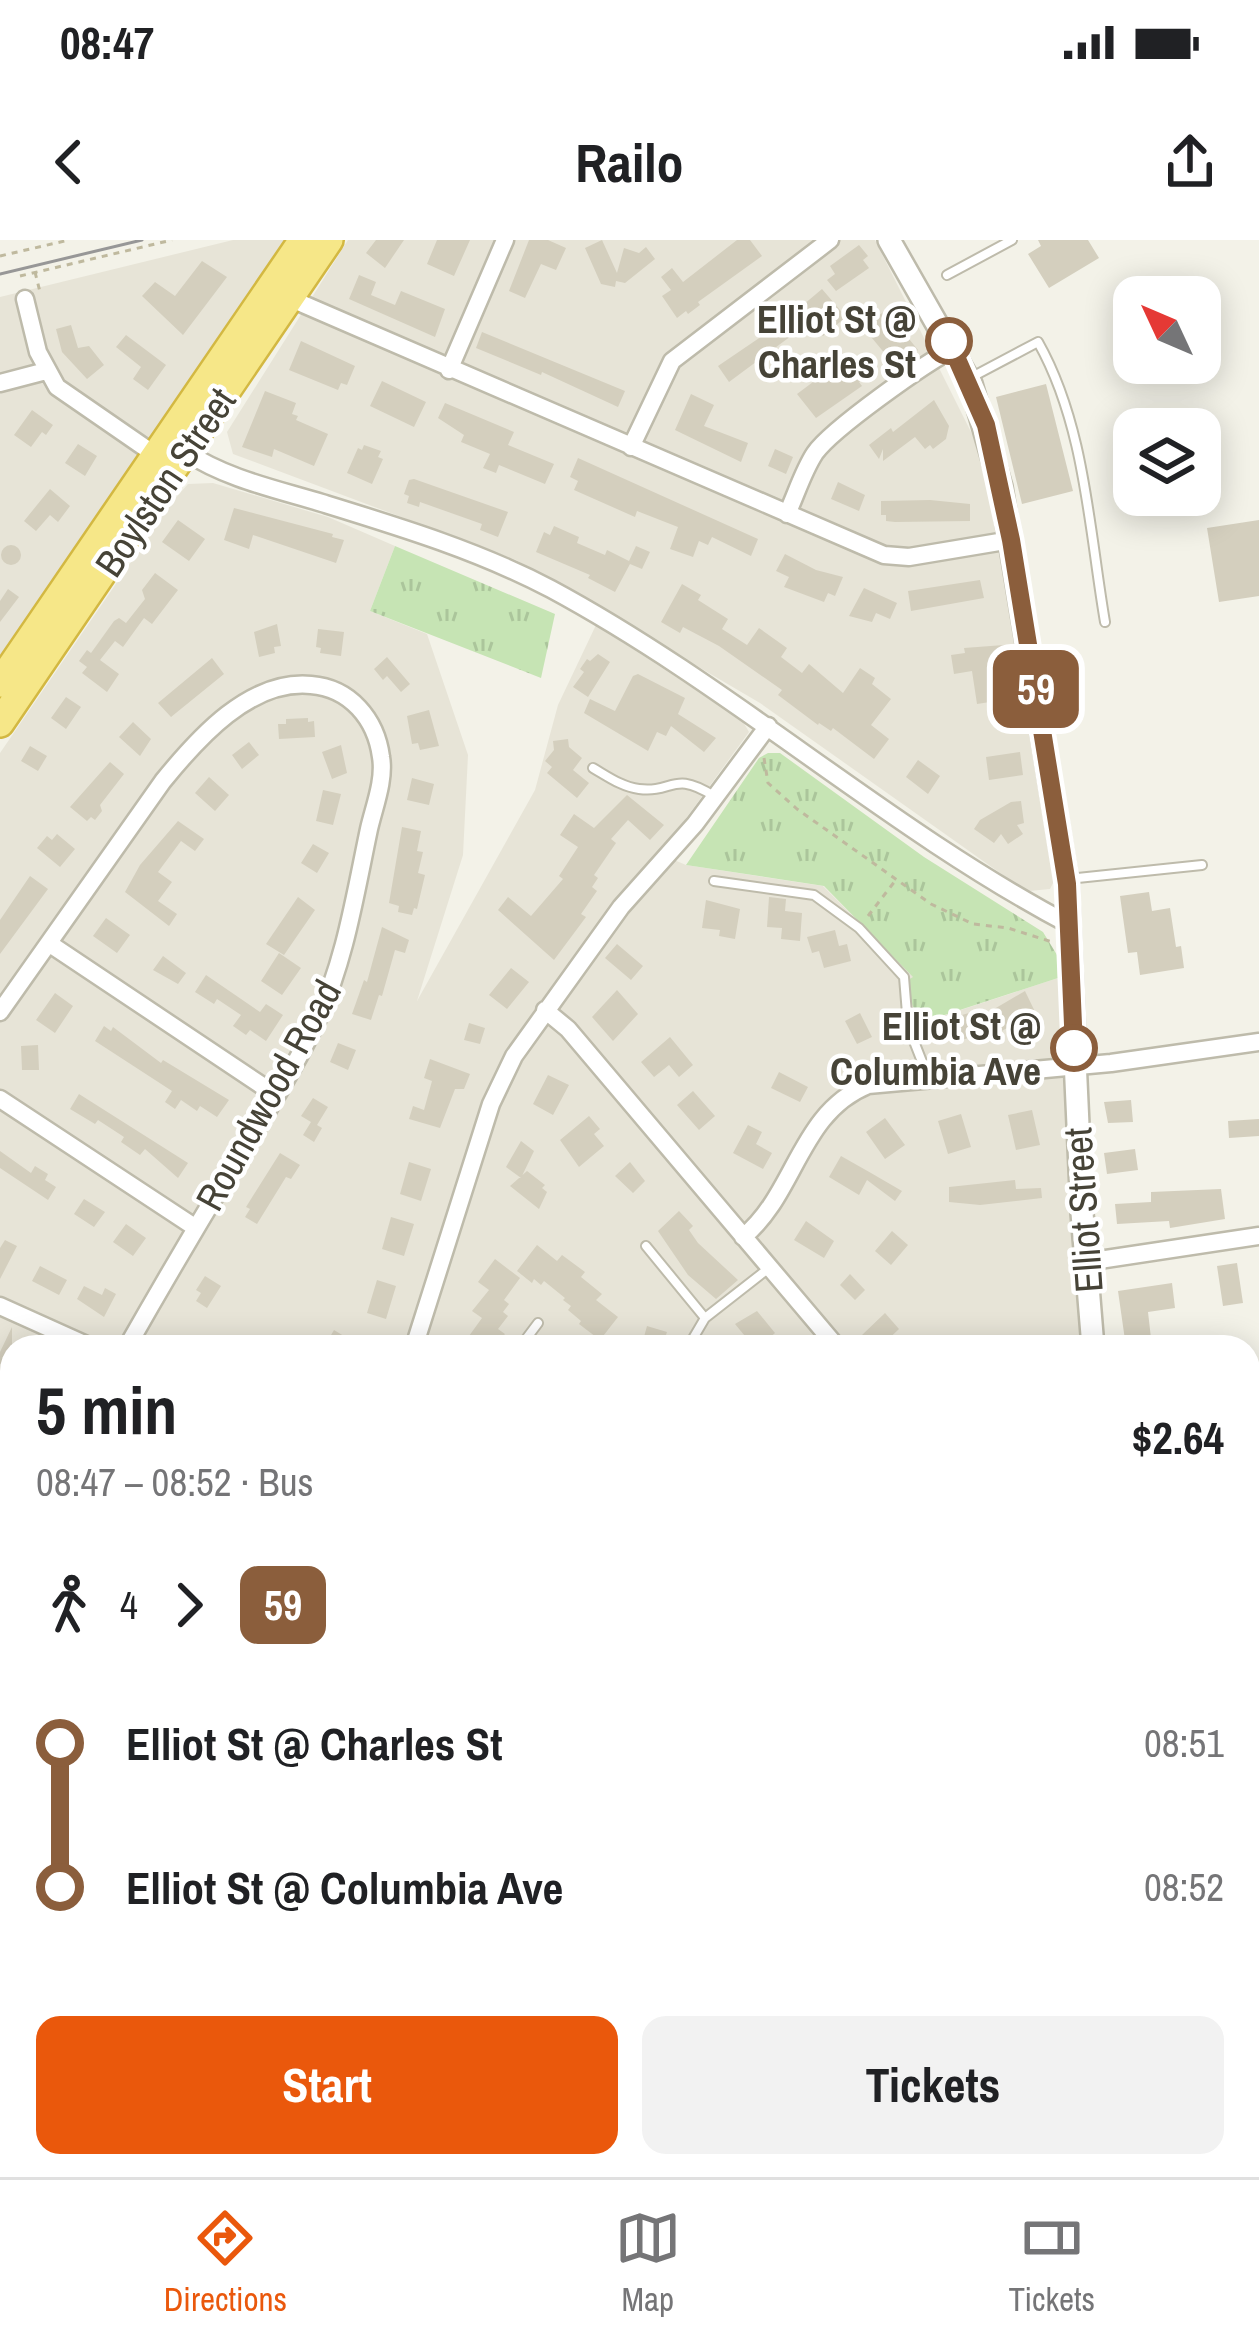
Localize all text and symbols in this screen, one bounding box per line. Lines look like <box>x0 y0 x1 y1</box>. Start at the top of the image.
text: 08:47 <box>60 12 154 73</box>
text: Railo <box>575 126 684 199</box>
icon: back <box>36 129 102 195</box>
icon: share <box>1157 129 1223 195</box>
north arrow <box>1113 276 1221 384</box>
map controls <box>1113 276 1221 516</box>
place label: Elliot St @ Charles St <box>757 293 916 390</box>
marker: Elliot St @ Charles St <box>927 319 971 363</box>
street label: Boylston Street <box>83 377 247 586</box>
button: layers <box>1113 408 1221 516</box>
line badge: 59 <box>982 650 1090 728</box>
text: 59 <box>1017 661 1055 717</box>
street label: Roundwood Road <box>183 970 353 1220</box>
place label: Elliot St @ Columbia Ave <box>830 1000 1041 1097</box>
marker: Elliot St @ Columbia Ave <box>1052 1026 1096 1070</box>
street label: Elliot Street <box>1051 1126 1115 1294</box>
text: 5 min <box>36 1366 177 1455</box>
text: $2.64 <box>1132 1407 1224 1468</box>
text: 08:47 – 08:52 · Bus <box>36 1456 313 1508</box>
icon: walk <box>36 1572 102 1638</box>
icon: forward <box>156 1572 222 1638</box>
text: 59 <box>264 1577 302 1633</box>
text: 4 <box>120 1579 138 1631</box>
text: Elliot St @ Charles St <box>126 1713 502 1774</box>
text: 08:51 <box>1144 1717 1224 1769</box>
text: Elliot St @ Columbia Ave <box>126 1857 563 1918</box>
text: 08:52 <box>1144 1861 1224 1913</box>
button: Start <box>36 2016 618 2154</box>
button: Tickets <box>642 2016 1224 2154</box>
tab: Directions <box>164 2205 287 2321</box>
tab: Map <box>615 2205 681 2321</box>
tab: Tickets <box>1009 2205 1095 2321</box>

